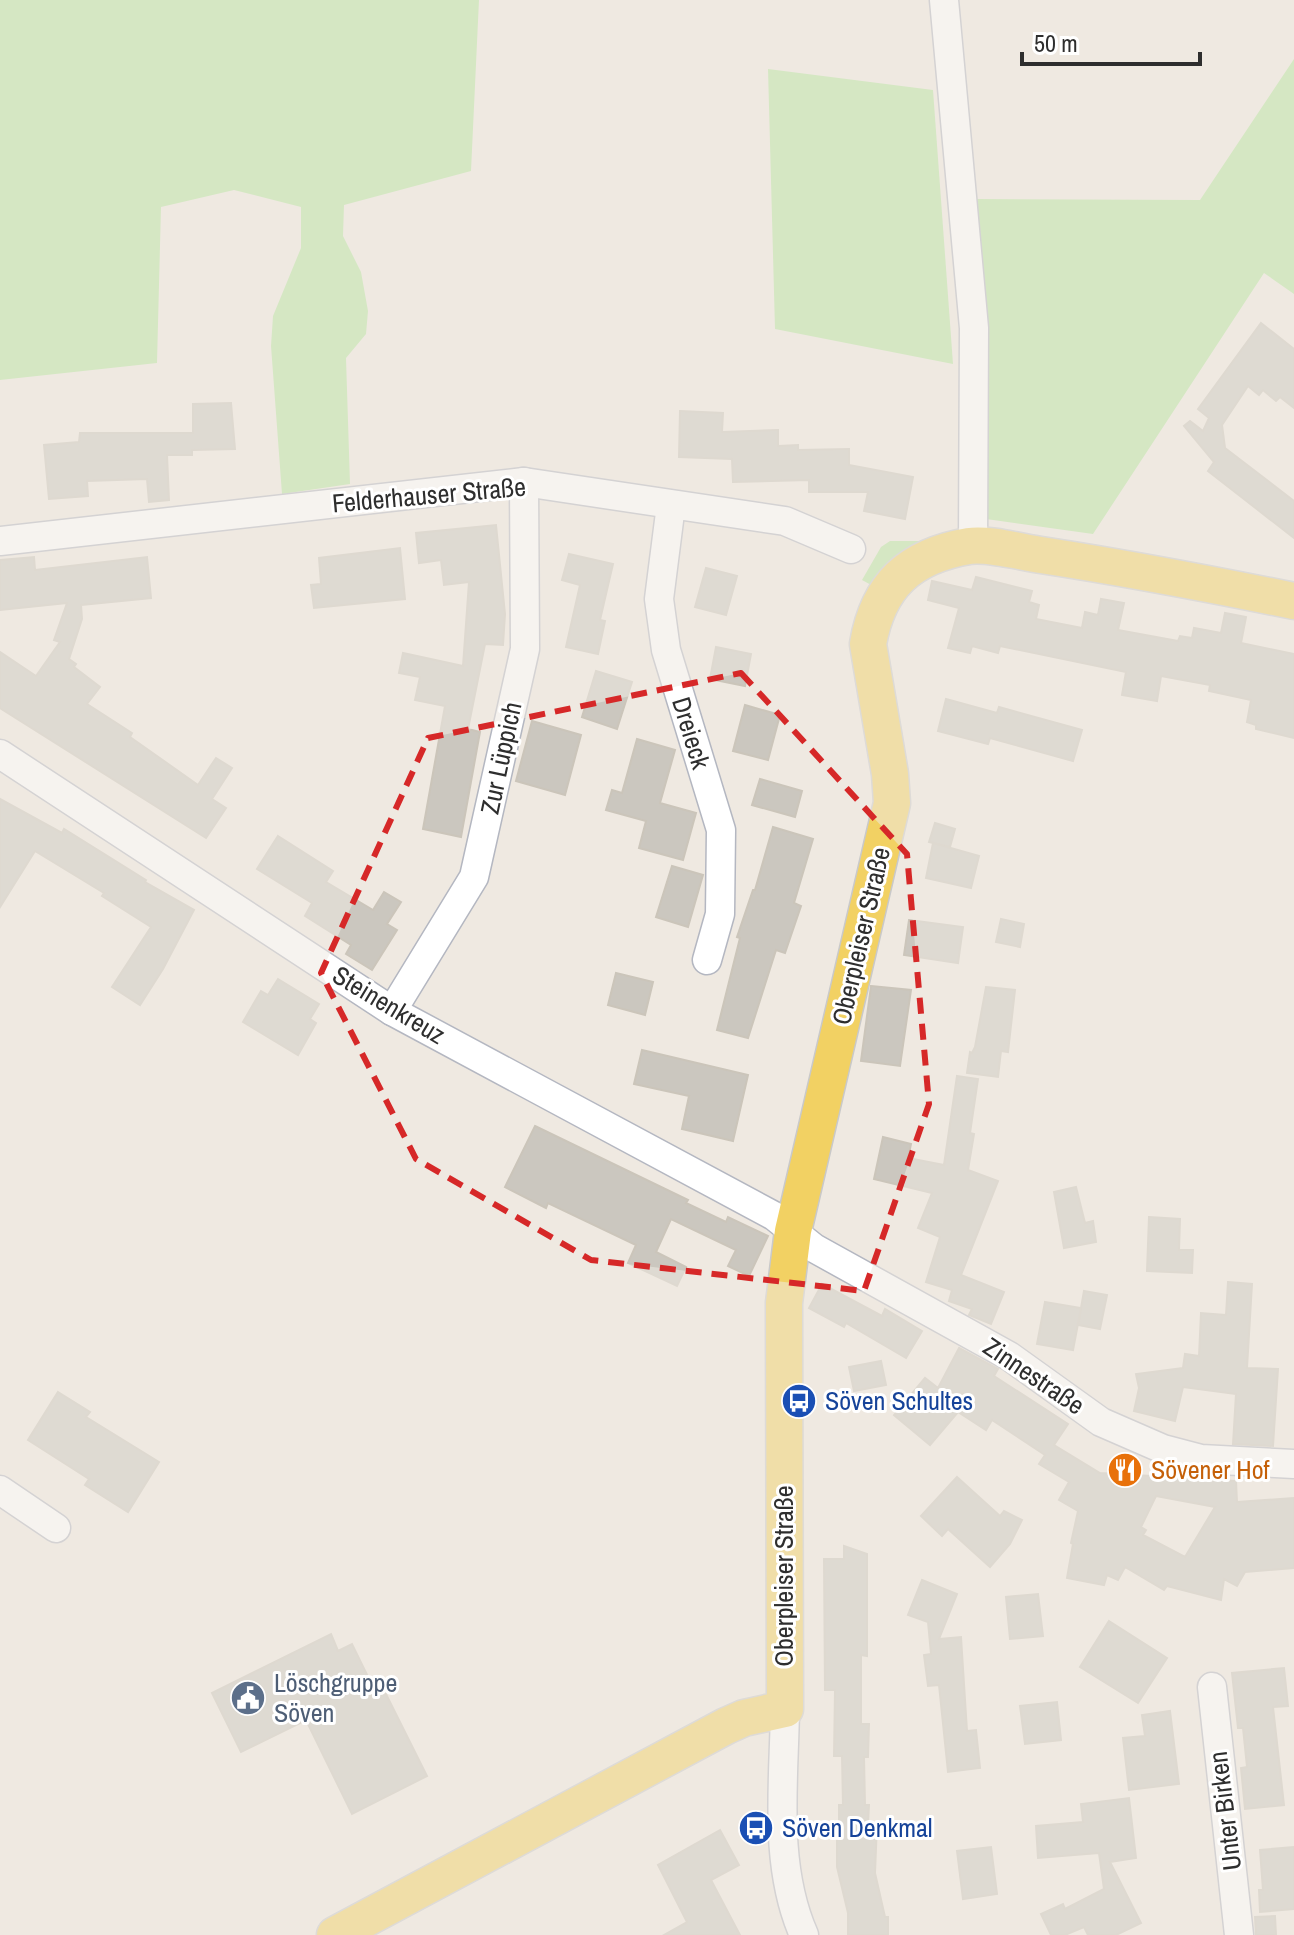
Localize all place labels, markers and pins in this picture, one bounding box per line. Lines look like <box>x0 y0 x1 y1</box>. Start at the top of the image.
bus stop icon: Söven Schultes <box>780 1382 818 1420</box>
place label: Söven Schultes <box>825 1383 973 1418</box>
restaurant icon: Sövener Hof <box>1106 1451 1144 1489</box>
place label: Sövener Hof <box>1151 1452 1270 1487</box>
place label: Löschgruppe Söven <box>274 1665 397 1730</box>
public building icon: Löschgruppe Söven <box>229 1679 267 1717</box>
bus stop icon: Söven Denkmal <box>737 1809 775 1847</box>
place label: Söven Denkmal <box>782 1810 933 1845</box>

